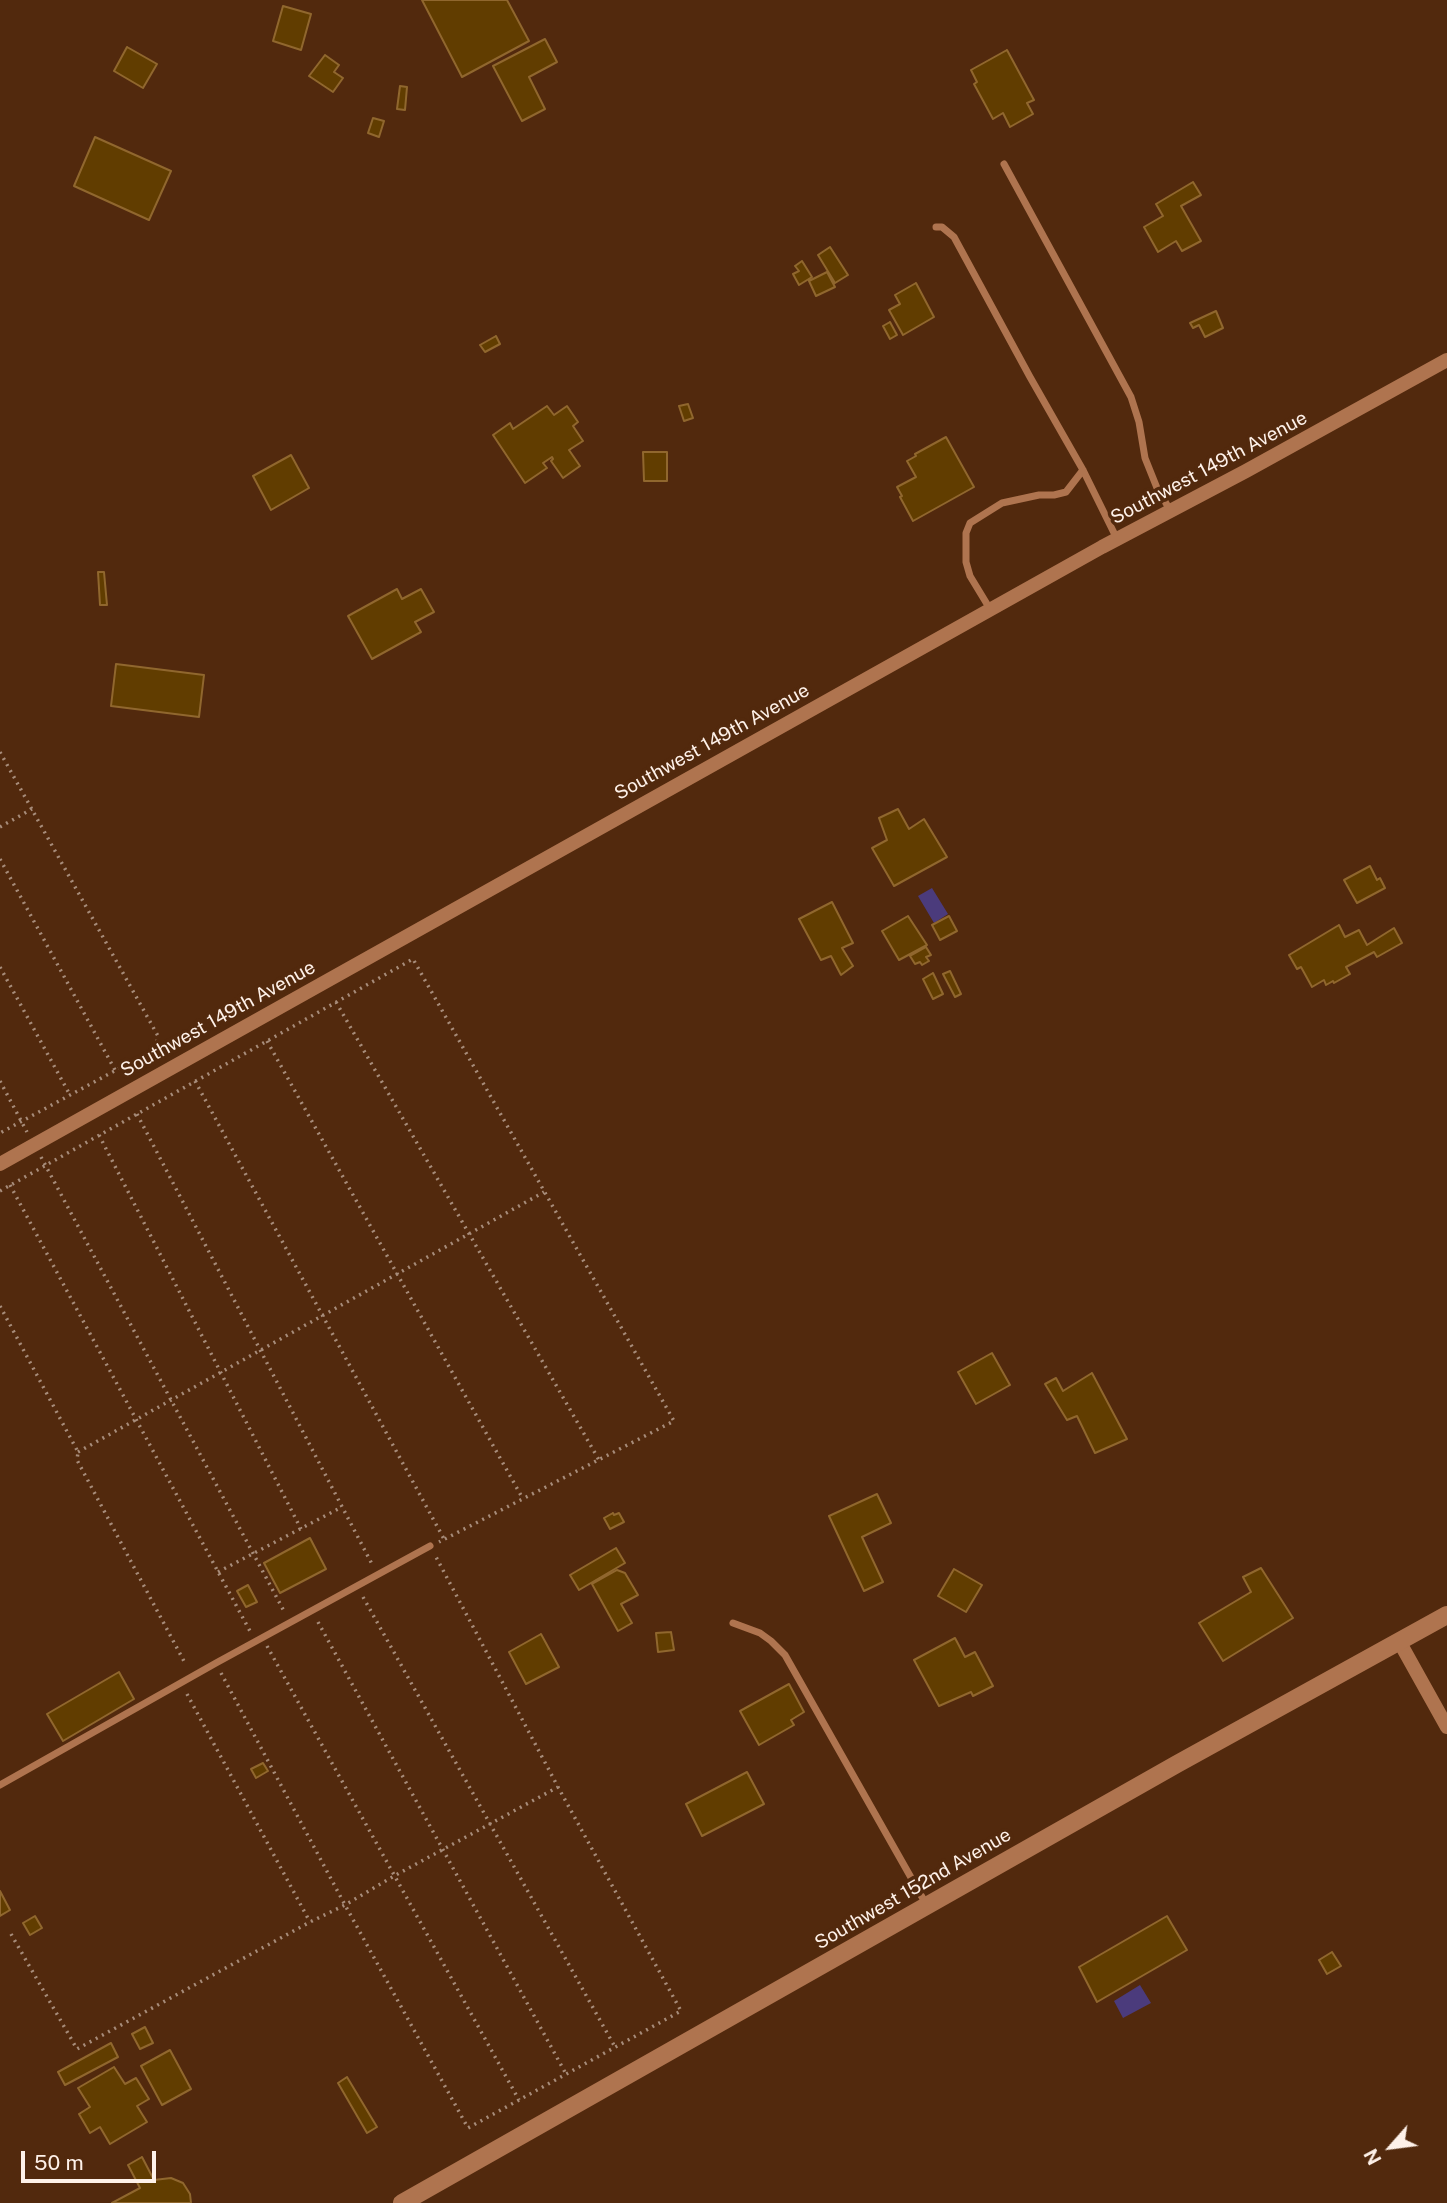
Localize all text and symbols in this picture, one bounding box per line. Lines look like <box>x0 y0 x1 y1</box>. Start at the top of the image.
street label: Southwest 149th Avenue <box>1107 407 1311 529</box>
street label: Southwest 149th Avenue <box>611 679 813 805</box>
street label: Southwest 149th Avenue <box>117 956 319 1082</box>
street label: Southwest 152nd Avenue <box>811 1823 1015 1955</box>
north arrow <box>1356 2112 1426 2182</box>
scale bar <box>24 2136 159 2180</box>
text: N <box>1359 2145 1386 2169</box>
text: 50 m <box>34 2150 84 2175</box>

